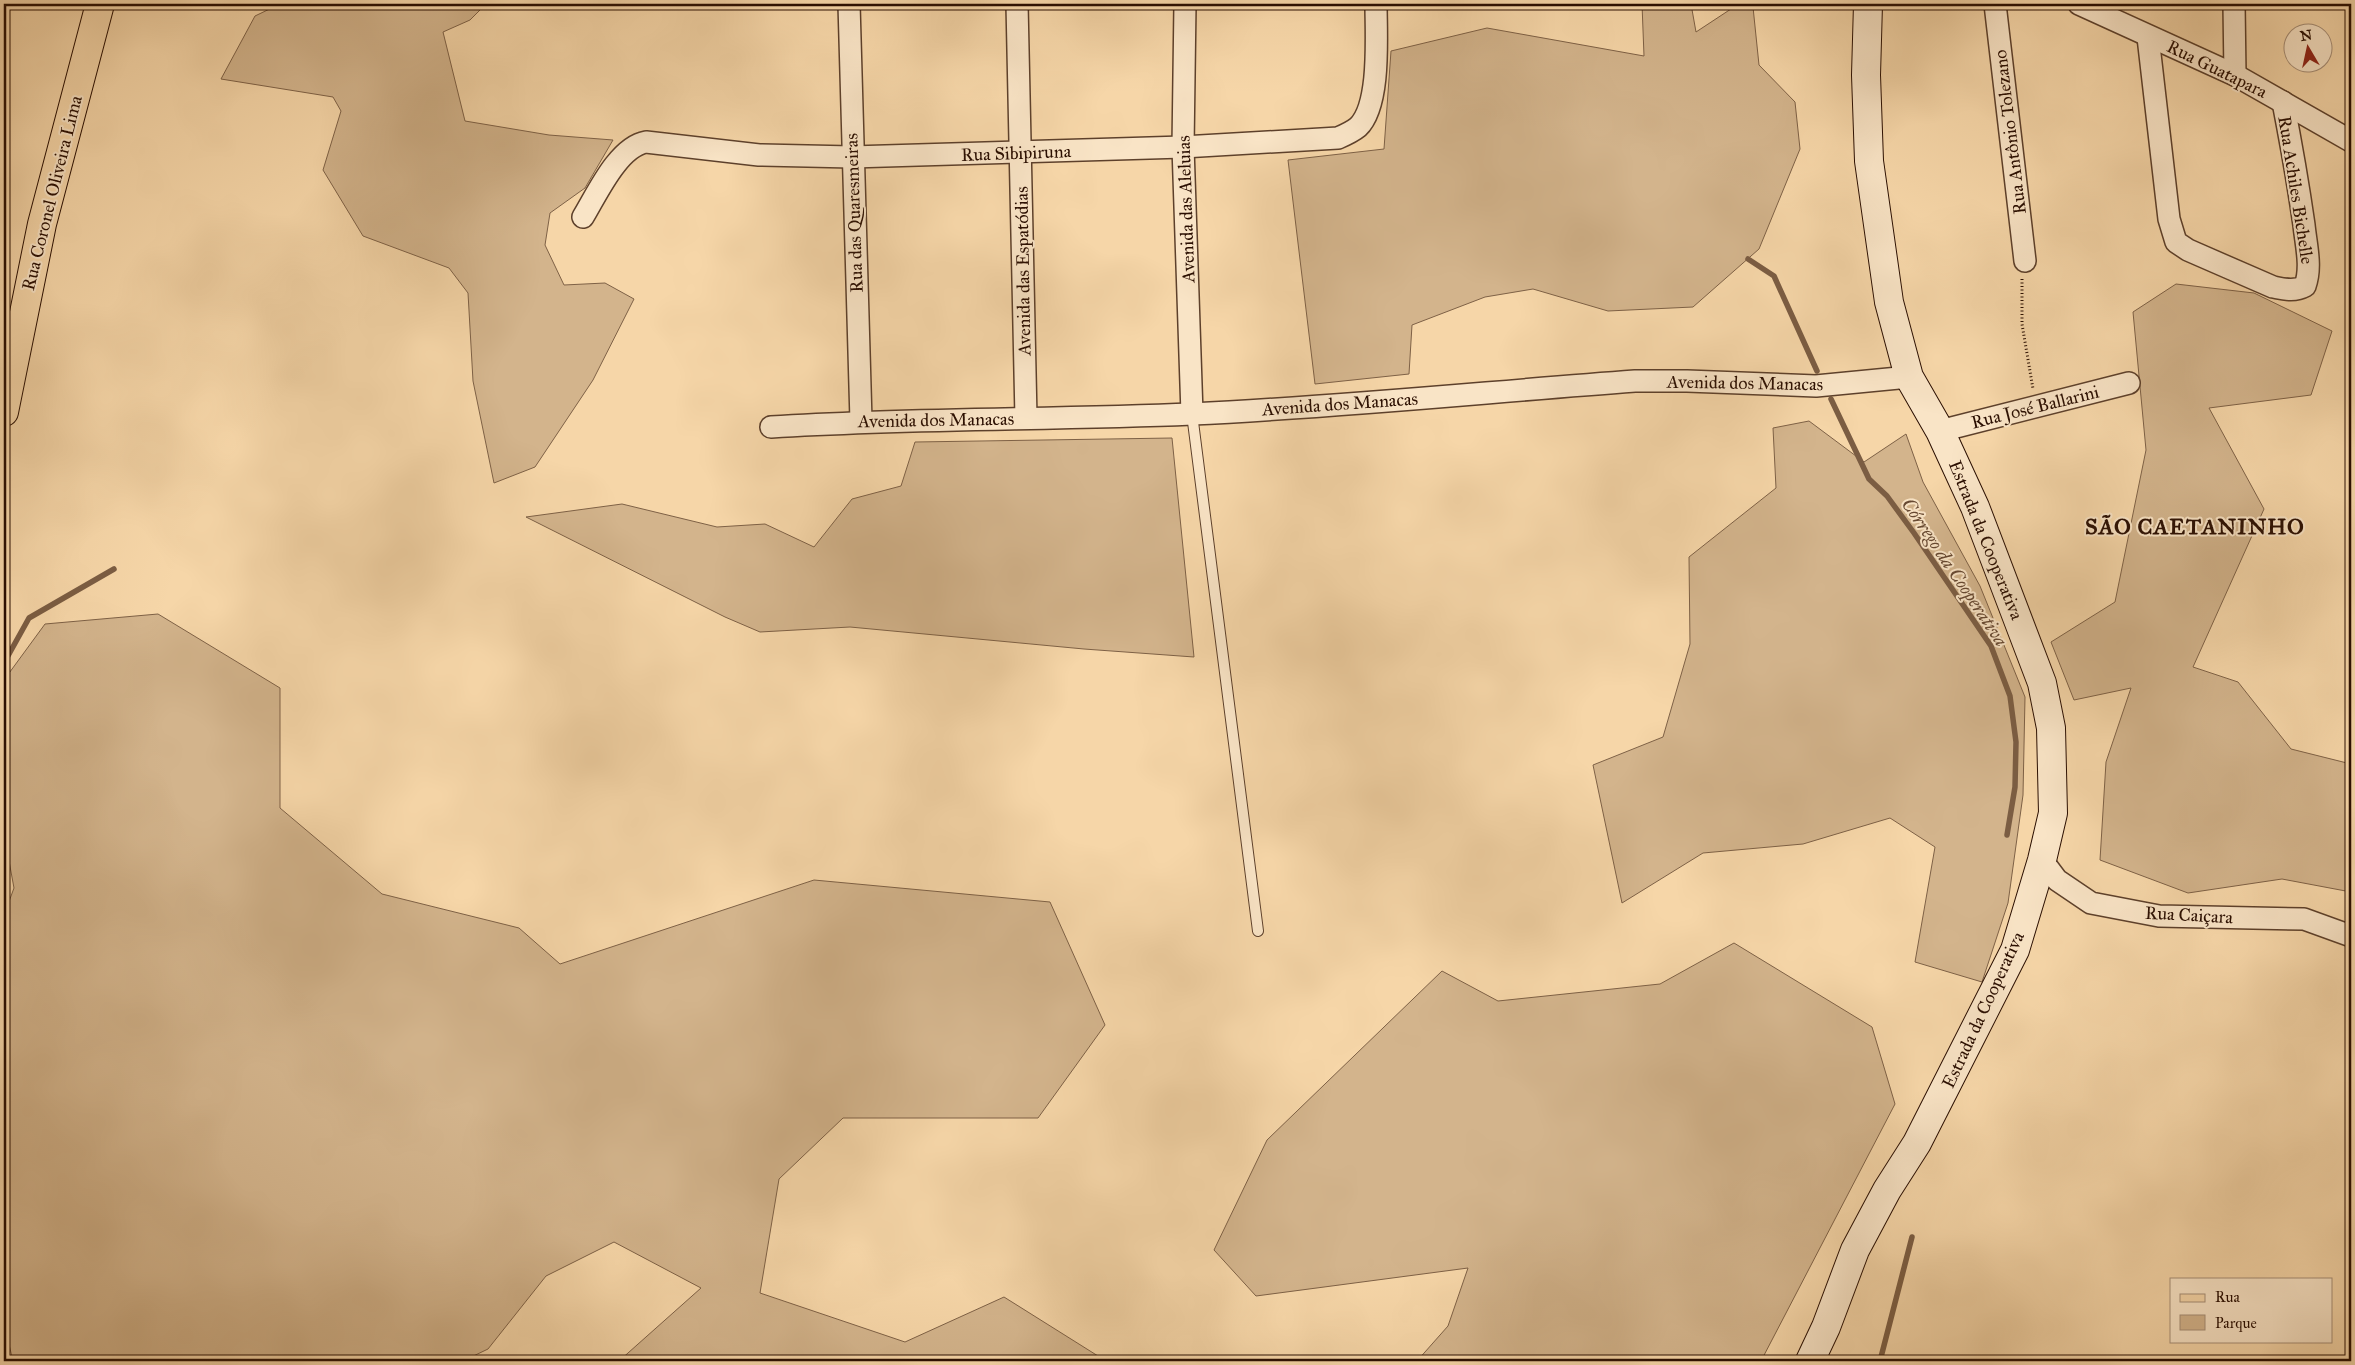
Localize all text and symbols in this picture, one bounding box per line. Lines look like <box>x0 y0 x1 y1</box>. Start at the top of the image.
north arrow <box>2282 22 2332 72</box>
text: N <box>2299 26 2313 45</box>
street label: Rua Guatapara <box>2163 35 2271 103</box>
street label: Rua Antônio Tolezano <box>1989 48 2031 216</box>
street label: Rua Coronel Oliveira Lima <box>17 93 87 293</box>
street label: Rua Achiles Bichelle <box>2273 114 2319 266</box>
street label: Rua das Quaresmeiras <box>840 133 868 293</box>
street label: Avenida das Aleluias <box>1172 135 1200 284</box>
street label: Rua Sibipiruna <box>961 140 1072 166</box>
street label: Avenida das Espatódias <box>1011 186 1035 357</box>
street label: Avenida dos Manacas <box>1666 371 1823 395</box>
street label: Rua José Ballarini <box>1969 380 2101 434</box>
street label: Avenida dos Manacas <box>1260 388 1419 420</box>
street label: Avenida dos Manacas <box>857 408 1014 432</box>
street label: Estrada da Cooperativa <box>1944 457 2028 623</box>
water label: Córrego da Cooperativa <box>1896 494 2013 651</box>
district label: SÃO CAETANINHO <box>2085 513 2305 540</box>
street label: Rua Caiçara <box>2145 902 2234 928</box>
street label: Estrada da Cooperativa <box>1937 928 2029 1092</box>
legend <box>2170 1278 2332 1342</box>
text: Rua <box>2215 1288 2240 1306</box>
text: Parque <box>2215 1314 2257 1333</box>

